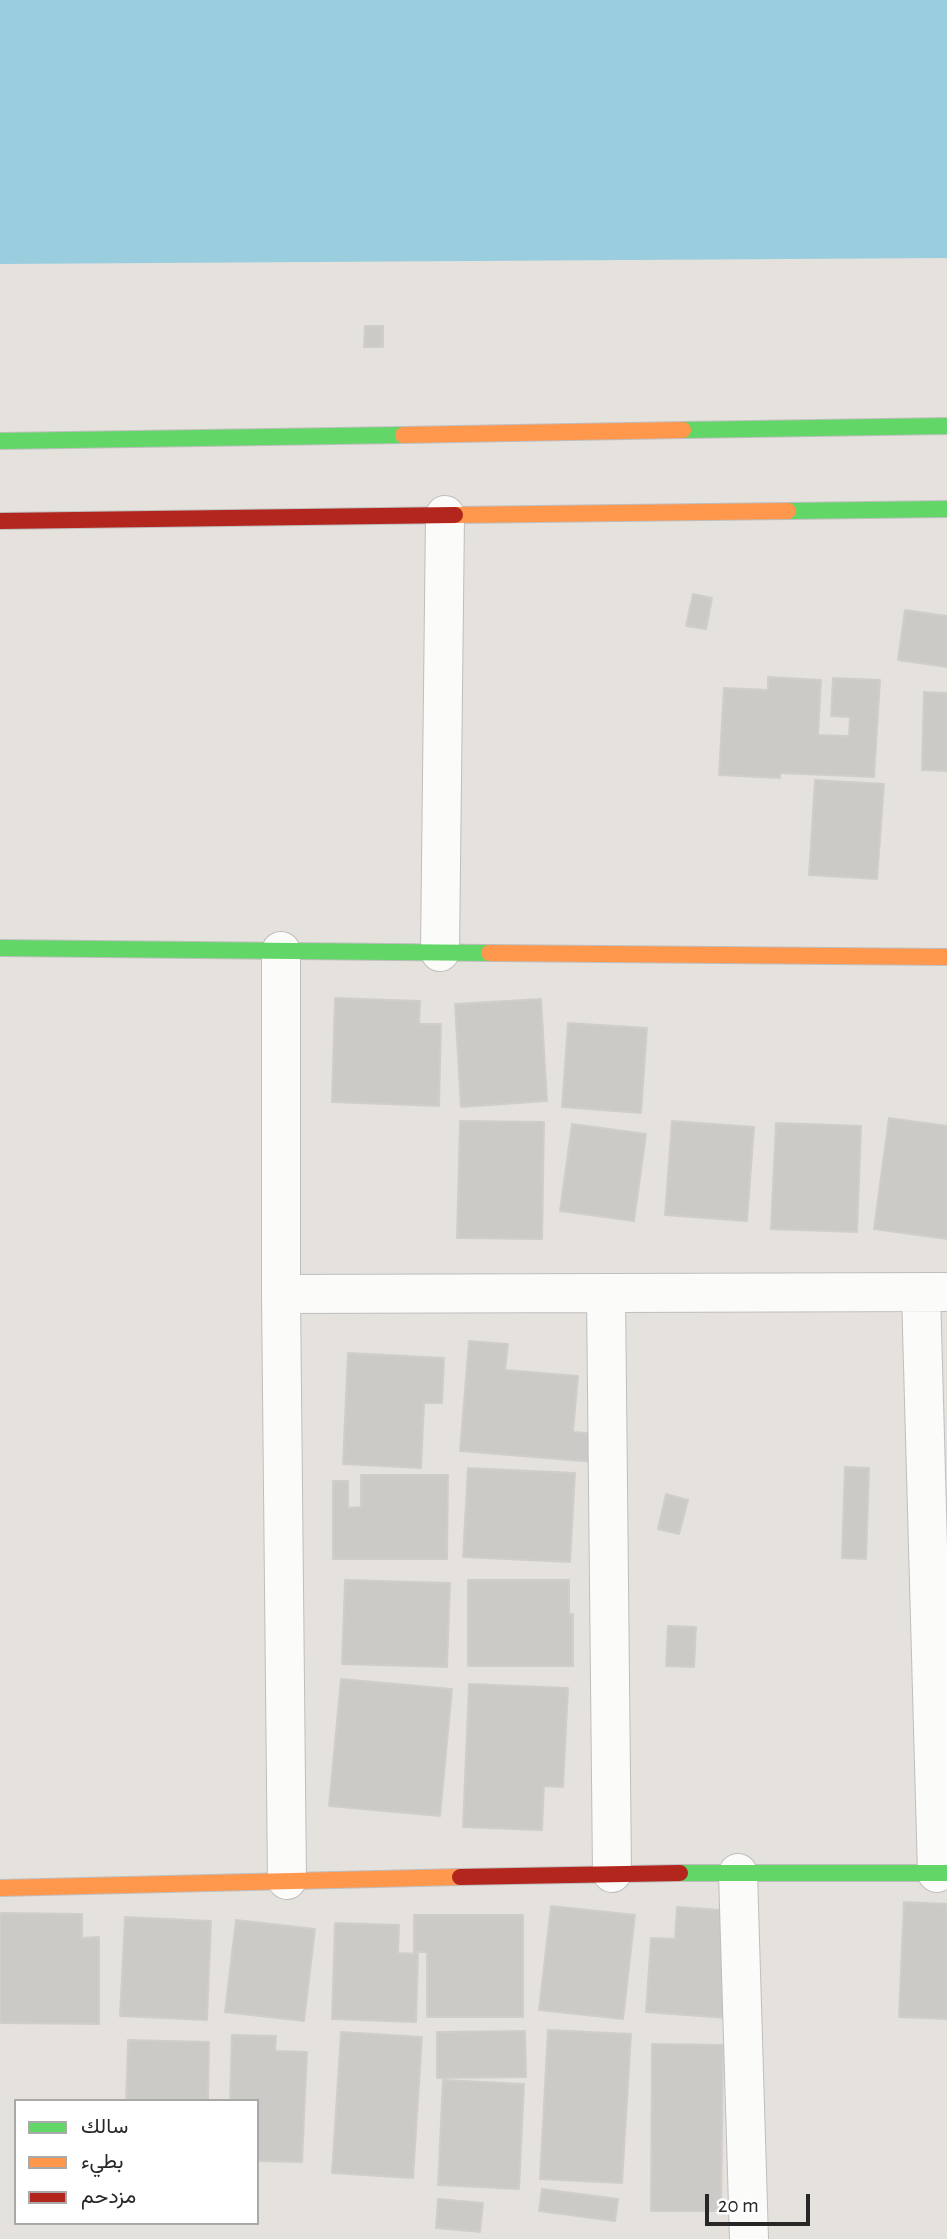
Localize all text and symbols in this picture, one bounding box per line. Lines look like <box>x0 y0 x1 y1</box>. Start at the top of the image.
legend <box>14 2099 259 2225</box>
text: سالك <box>81 2116 128 2137</box>
text: بطيء <box>81 2151 124 2172</box>
scale bar <box>709 2180 814 2224</box>
text: مزدحم <box>81 2186 136 2207</box>
text: 20 m <box>718 2195 759 2216</box>

